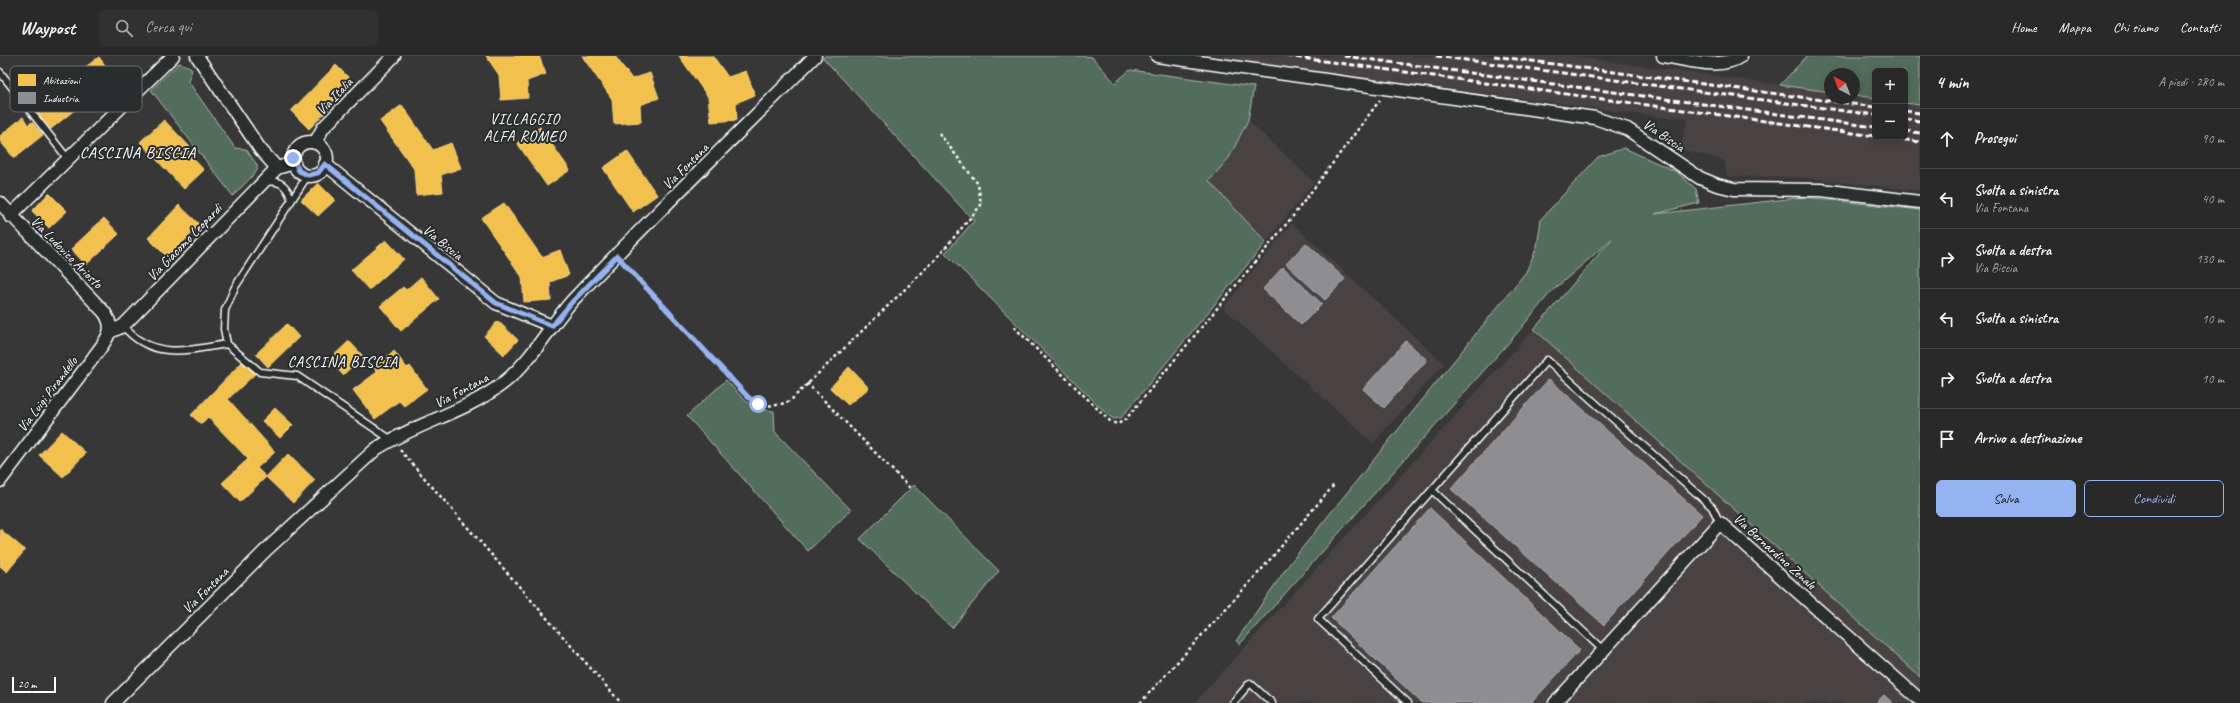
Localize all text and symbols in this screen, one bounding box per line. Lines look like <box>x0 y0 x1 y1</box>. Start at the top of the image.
search box <box>99 10 379 46</box>
text: Waypost <box>20 16 75 40</box>
icon: search <box>113 17 135 39</box>
text: Cerca qui <box>145 18 192 37</box>
text: Home <box>2011 19 2037 36</box>
text: Mappa <box>2059 19 2091 36</box>
text: Chi siamo <box>2113 19 2158 36</box>
text: Contatti <box>2180 19 2220 36</box>
legend <box>10 66 142 112</box>
north arrow <box>1824 68 1860 104</box>
map controls <box>1872 68 1908 140</box>
button: + <box>1872 68 1908 104</box>
text: 4 min <box>1936 72 1969 93</box>
text: Abitazioni <box>43 73 82 87</box>
street label: Via Italia <box>313 73 357 119</box>
text: A piedi · 280 m <box>2159 74 2224 90</box>
text: Industria <box>43 91 80 105</box>
button: − <box>1872 104 1908 140</box>
district label: VILLAGGIO ALFA ROMEO <box>484 110 567 146</box>
street label: Via Biscia <box>1640 115 1689 156</box>
icon: ahead <box>1936 128 1958 150</box>
text: Prosegui <box>1974 129 2016 148</box>
text: 90 m <box>2202 131 2224 147</box>
street label: Via Fontana <box>659 139 713 193</box>
district label: CASCINA BISCIA <box>80 143 196 163</box>
route end <box>284 149 302 167</box>
text: Svolta a sinistra <box>1974 181 2058 200</box>
icon: left <box>1936 188 1958 210</box>
text: 40 m <box>2202 191 2224 207</box>
street label: Via Giacomo Leopardi <box>143 199 227 284</box>
text: Via Fontana <box>1974 200 2028 216</box>
street label: Via Ludovico Ariosto <box>27 213 107 293</box>
street label: Via Biscia <box>419 221 467 264</box>
text: Svolta a destra <box>1974 241 2051 260</box>
icon: right <box>1936 248 1958 270</box>
text: 130 m <box>2196 251 2224 267</box>
text: Via Biscia <box>1974 260 2017 276</box>
icon: left <box>1936 308 1958 330</box>
text: Svolta a sinistra <box>1974 309 2058 328</box>
text: 10 m <box>2202 311 2224 327</box>
street label: Via Luigi Pirandello <box>14 353 82 435</box>
district label: CASCINA BISCIA <box>288 353 399 372</box>
icon: right <box>1936 368 1958 390</box>
street label: Via Fontana <box>431 369 492 412</box>
text: Svolta a destra <box>1974 369 2051 388</box>
text: 10 m <box>2202 371 2224 387</box>
route start <box>749 395 767 413</box>
icon: arrive <box>1936 428 1958 450</box>
text: Arrivo a destinazione <box>1974 429 2082 448</box>
button: Salva <box>1936 480 2076 517</box>
button: Condividi <box>2084 480 2224 517</box>
street label: Via Bernardino Zenale <box>1730 510 1821 594</box>
street label: Via Fontana <box>179 563 233 617</box>
scale bar <box>12 675 56 694</box>
text: 20 m <box>18 677 37 691</box>

